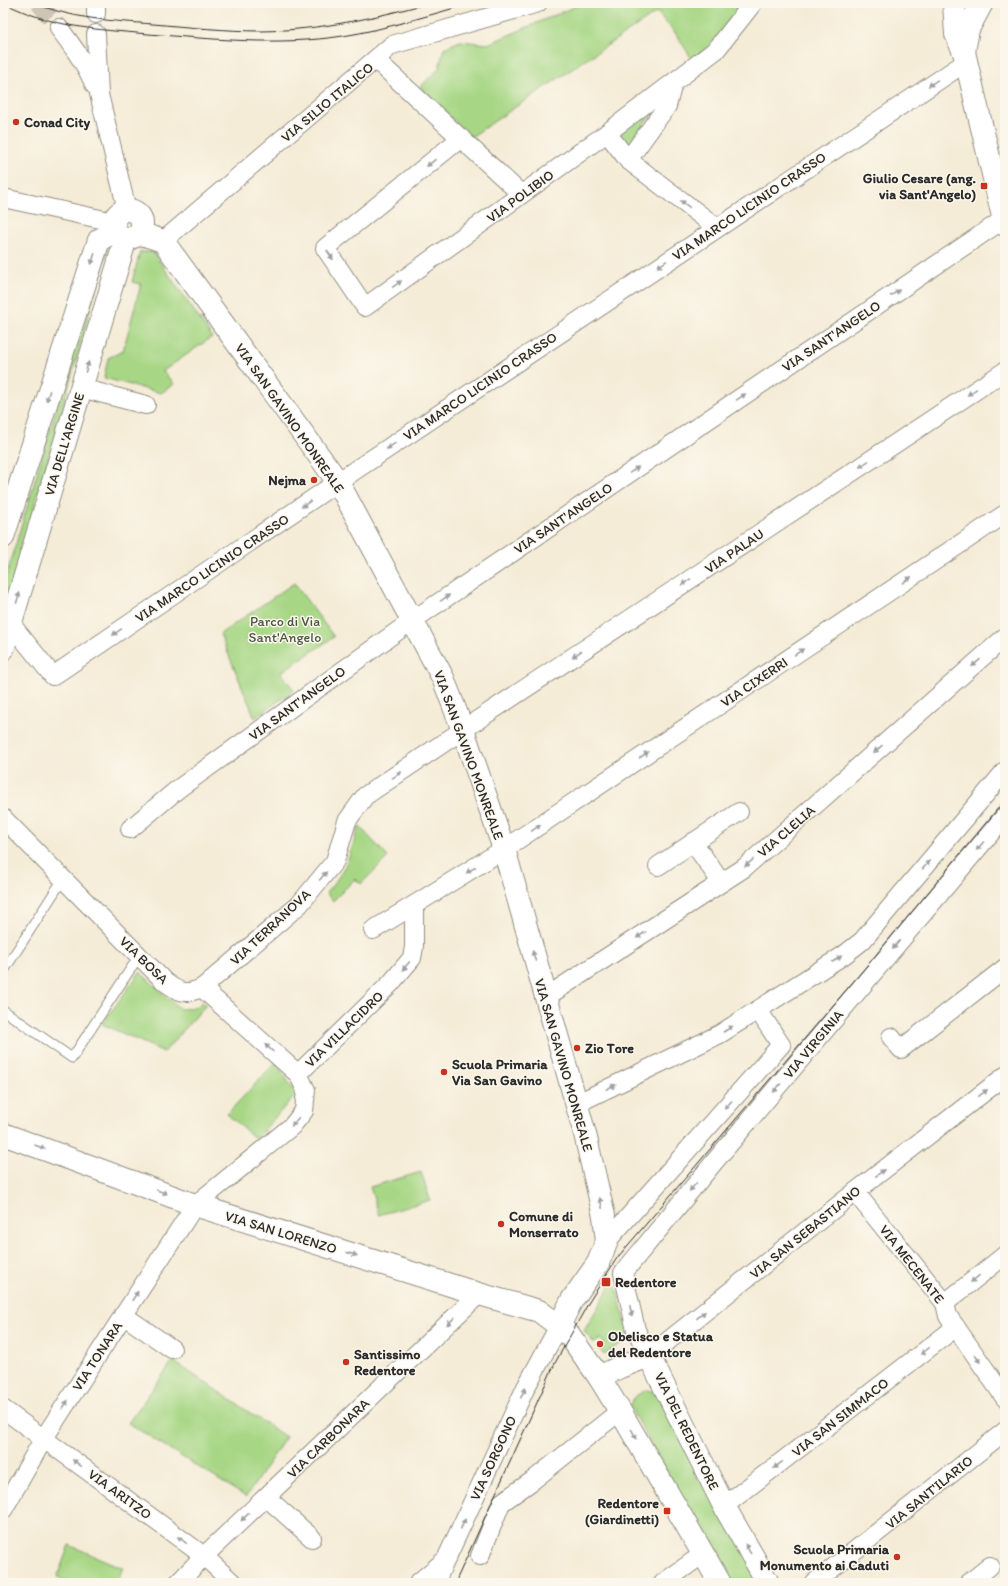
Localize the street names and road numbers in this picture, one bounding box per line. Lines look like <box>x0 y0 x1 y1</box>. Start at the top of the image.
street label: VIA SILIO ITALICO <box>278 59 377 146</box>
street label: VIA MARCO LICINIO CRASSO <box>669 148 830 264</box>
street label: VIA POLIBIO <box>483 166 557 226</box>
street label: VIA SANT'ANGELO <box>779 297 884 376</box>
street label: VIA MARCO LICINIO CRASSO <box>400 328 561 444</box>
street label: VIA SAN GAVINO MONREALE <box>231 340 348 497</box>
street label: VIA DELL'ARGINE <box>41 390 88 498</box>
street label: VIA SANT'ANGELO <box>511 479 616 558</box>
street label: VIA MARCO LICINIO CRASSO <box>132 510 293 626</box>
street label: VIA PALAU <box>701 525 767 577</box>
street label: VIA CIXERRI <box>717 654 791 711</box>
street label: VIA SANT'ANGELO <box>246 663 349 744</box>
street label: VIA SAN GAVINO MONREALE <box>430 668 507 842</box>
street label: VIA CLELIA <box>754 802 819 861</box>
street label: VIA TERRANOVA <box>227 886 314 969</box>
street label: VIA BOSA <box>116 933 172 988</box>
street label: VIA SAN GAVINO MONREALE <box>531 977 596 1154</box>
street label: VIA VILLACIDRO <box>302 988 387 1071</box>
street label: VIA VIRGINIA <box>780 1006 847 1082</box>
street label: VIA SAN SEBASTIANO <box>746 1182 864 1282</box>
street label: VIA SAN LORENZO <box>223 1207 339 1258</box>
street label: VIA MECENATE <box>876 1221 948 1307</box>
street label: VIA TONARA <box>69 1318 126 1394</box>
street label: VIA DEL REDENTORE <box>651 1369 723 1493</box>
street label: VIA SAN SIMMACO <box>788 1374 892 1461</box>
street label: VIA CARBONARA <box>284 1395 373 1482</box>
street label: VIA SORGONO <box>466 1413 521 1503</box>
street label: VIA SANT'ILARIO <box>882 1452 976 1533</box>
street label: VIA ARITZO <box>85 1466 155 1523</box>

